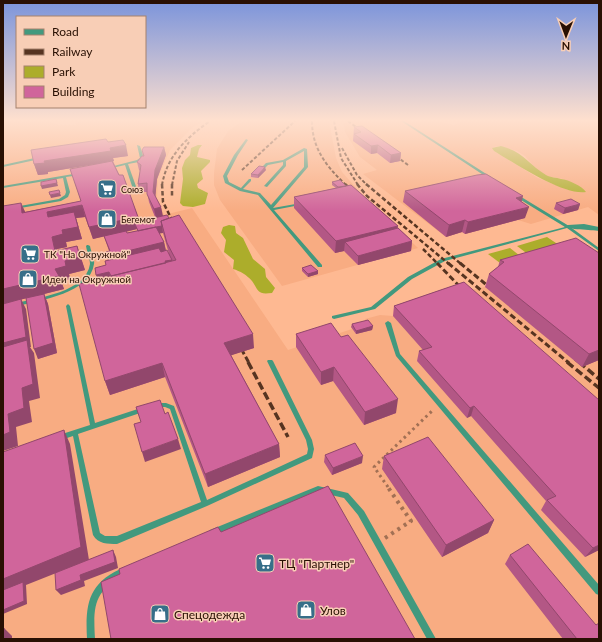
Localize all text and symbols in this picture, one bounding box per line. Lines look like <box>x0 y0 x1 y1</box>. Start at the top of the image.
legend <box>16 16 146 108</box>
north arrow <box>546 16 586 56</box>
text: Road <box>52 24 79 39</box>
text: N <box>561 40 570 53</box>
text: Railway <box>52 44 93 59</box>
text: Park <box>52 64 76 79</box>
text: Building <box>52 84 95 99</box>
supermarket icon: Союз <box>96 178 118 200</box>
place label: Союз <box>121 184 143 195</box>
shop icon: Бегемот <box>96 208 118 230</box>
place label: Бегемот <box>121 214 156 225</box>
supermarket icon: ТК "На Окружной" <box>19 243 41 265</box>
place label: ТК "На Окружной" <box>44 248 131 260</box>
shop icon: Идеи на Окружной <box>17 268 39 290</box>
place label: Идеи на Окружной <box>42 273 131 285</box>
supermarket icon: ТЦ "Партнер" <box>254 552 276 574</box>
place label: ТЦ "Партнер" <box>279 556 354 571</box>
shop icon: Улов <box>295 599 317 621</box>
shop icon: Спецодежда <box>149 603 171 625</box>
place label: Улов <box>320 603 346 618</box>
place label: Спецодежда <box>174 607 245 622</box>

